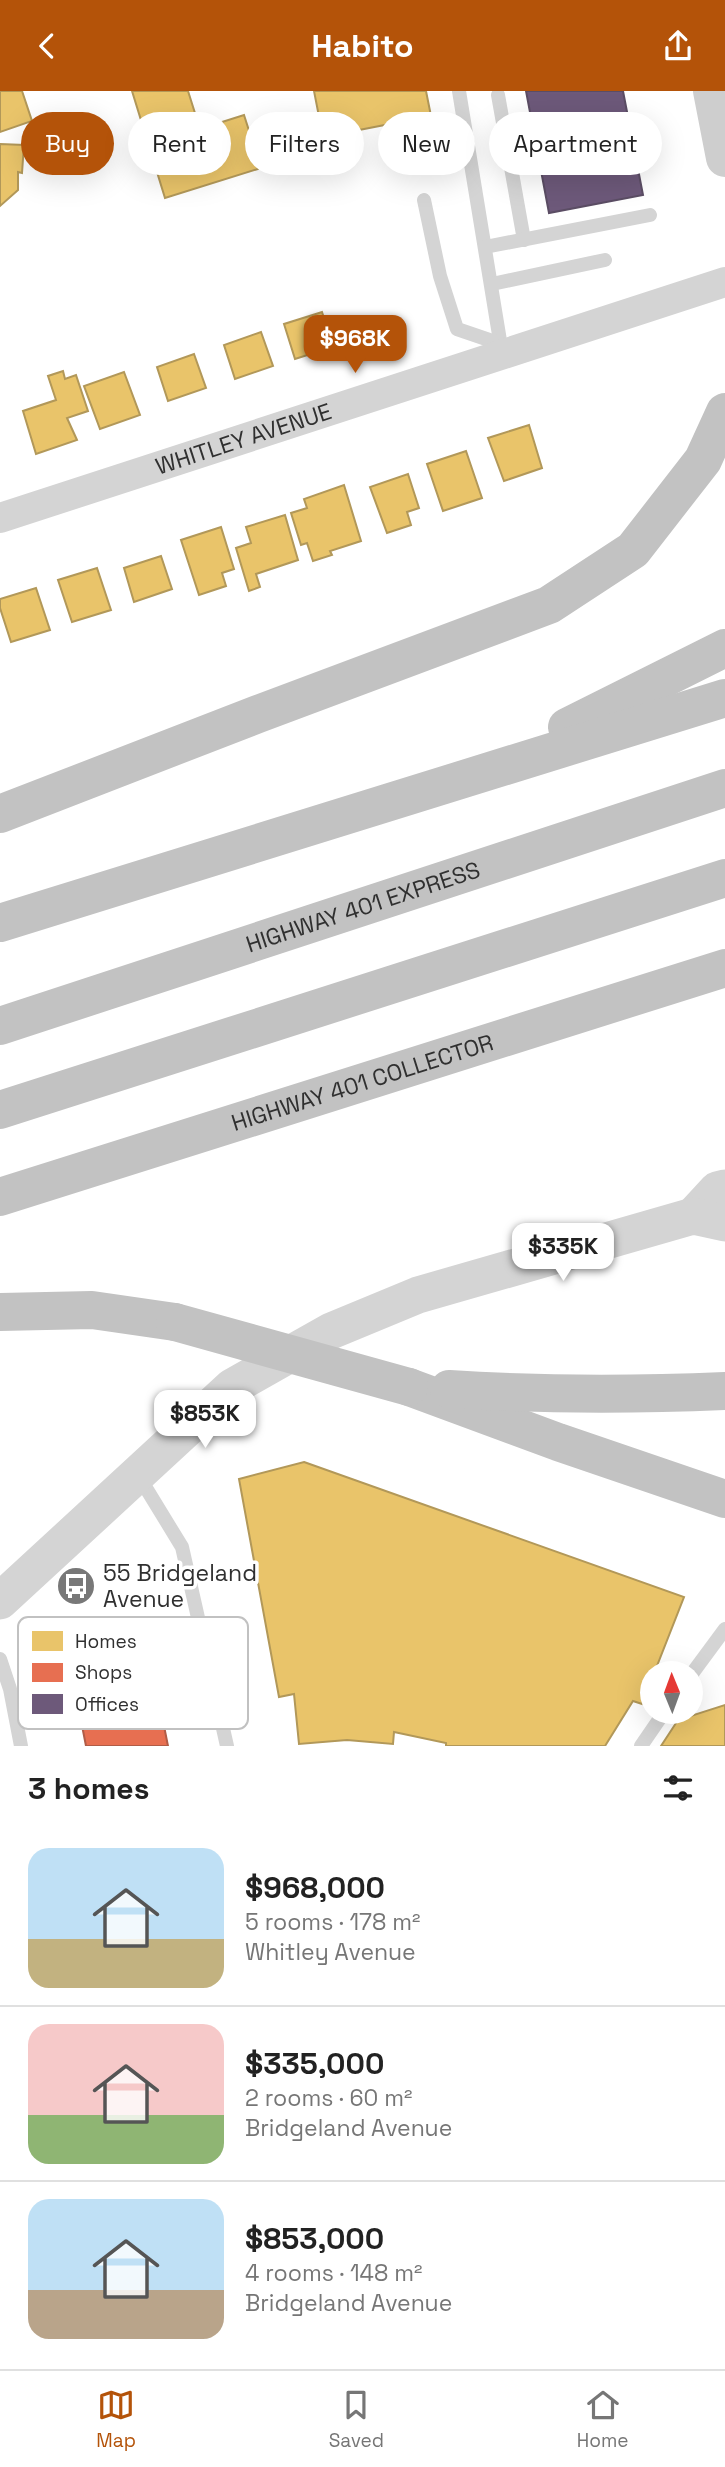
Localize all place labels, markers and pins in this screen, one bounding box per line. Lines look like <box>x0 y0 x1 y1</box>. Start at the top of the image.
pin: $968K <box>306 315 404 375</box>
pin: $335K <box>514 1223 612 1283</box>
pin: $853K <box>156 1391 254 1450</box>
place label: 55 Bridgeland Avenue <box>103 1558 257 1614</box>
bus stop icon: 55 Bridgeland Avenue <box>55 1565 97 1607</box>

